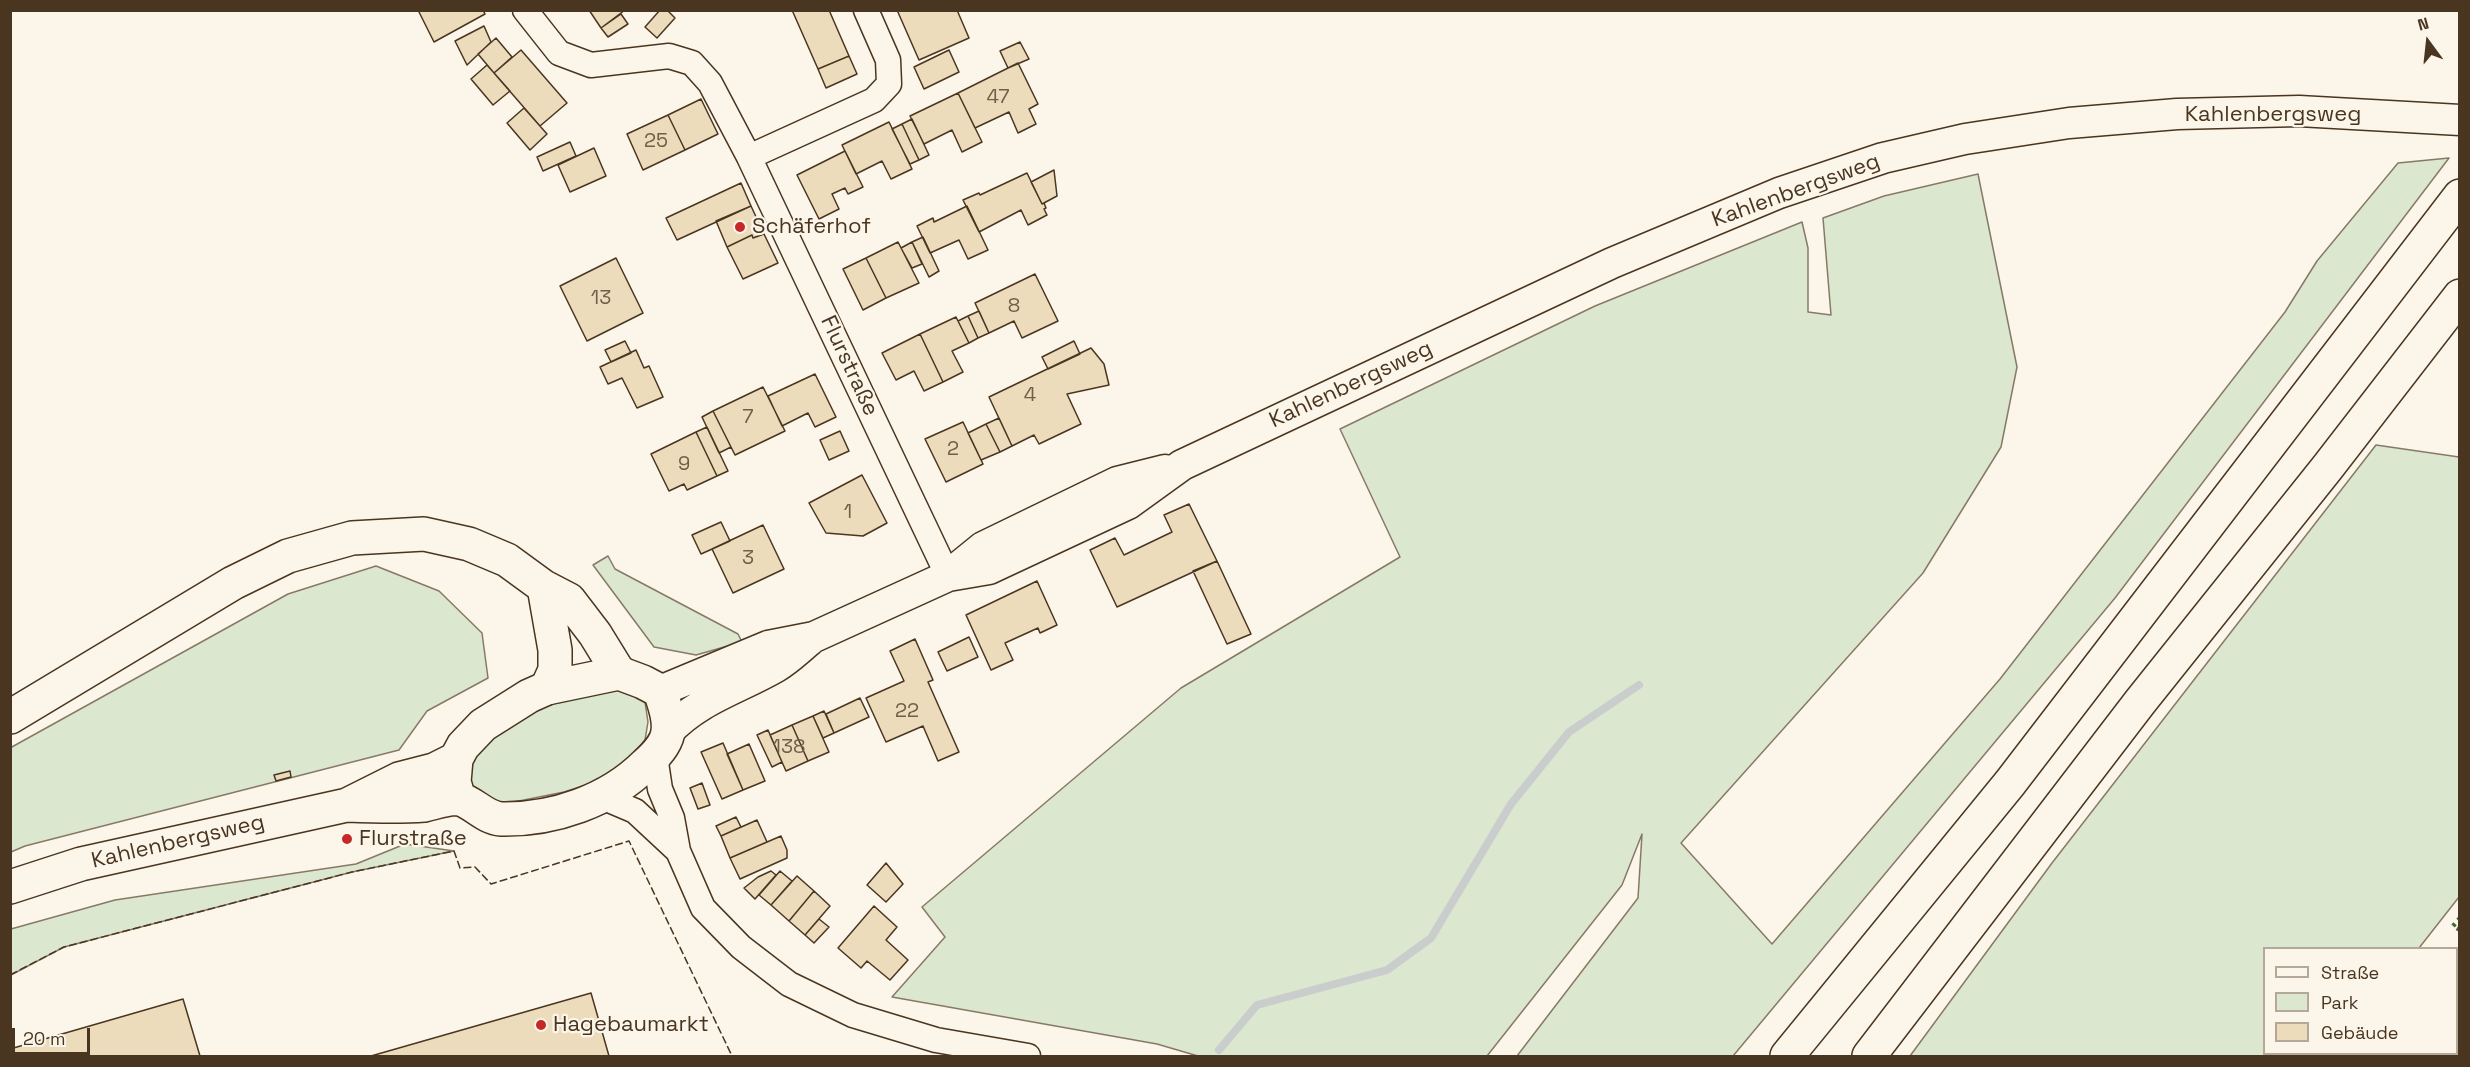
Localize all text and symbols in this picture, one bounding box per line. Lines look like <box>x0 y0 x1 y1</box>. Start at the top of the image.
north arrow <box>2398 12 2458 72</box>
text: N <box>2415 13 2431 36</box>
house number: 47 <box>986 86 1010 110</box>
street label: Kahlenbergsweg <box>2185 102 2361 128</box>
house number: 25 <box>644 130 668 154</box>
street label: Kahlenbergsweg <box>1708 148 1884 234</box>
place label: Schäferhof <box>752 214 871 240</box>
marker: Schäferhof <box>733 220 747 234</box>
house number: 13 <box>591 287 611 311</box>
house number: 8 <box>1008 295 1020 319</box>
street label: Flurstraße <box>814 312 884 420</box>
street label: Kahlenbergsweg <box>1265 336 1437 434</box>
house number: 4 <box>1024 384 1036 408</box>
house number: 7 <box>742 406 754 430</box>
house number: 2 <box>947 438 959 462</box>
house number: 9 <box>678 453 690 477</box>
house number: 1 <box>844 501 852 525</box>
house number: 3 <box>742 547 754 571</box>
house number: 22 <box>895 700 919 724</box>
house number: 138 <box>773 736 805 760</box>
street label: Kahlenbergsweg <box>89 809 267 875</box>
place label: Flurstraße <box>359 826 467 852</box>
marker: Flurstraße <box>340 832 354 846</box>
legend <box>2263 947 2458 1055</box>
text: Straße <box>2321 961 2379 984</box>
text: Park <box>2321 991 2358 1014</box>
place label: Hagebaumarkt <box>553 1012 709 1038</box>
scale bar <box>15 1016 93 1054</box>
marker: Hagebaumarkt <box>534 1018 548 1032</box>
text: Gebäude <box>2321 1021 2399 1044</box>
text: 20 m <box>23 1027 66 1050</box>

